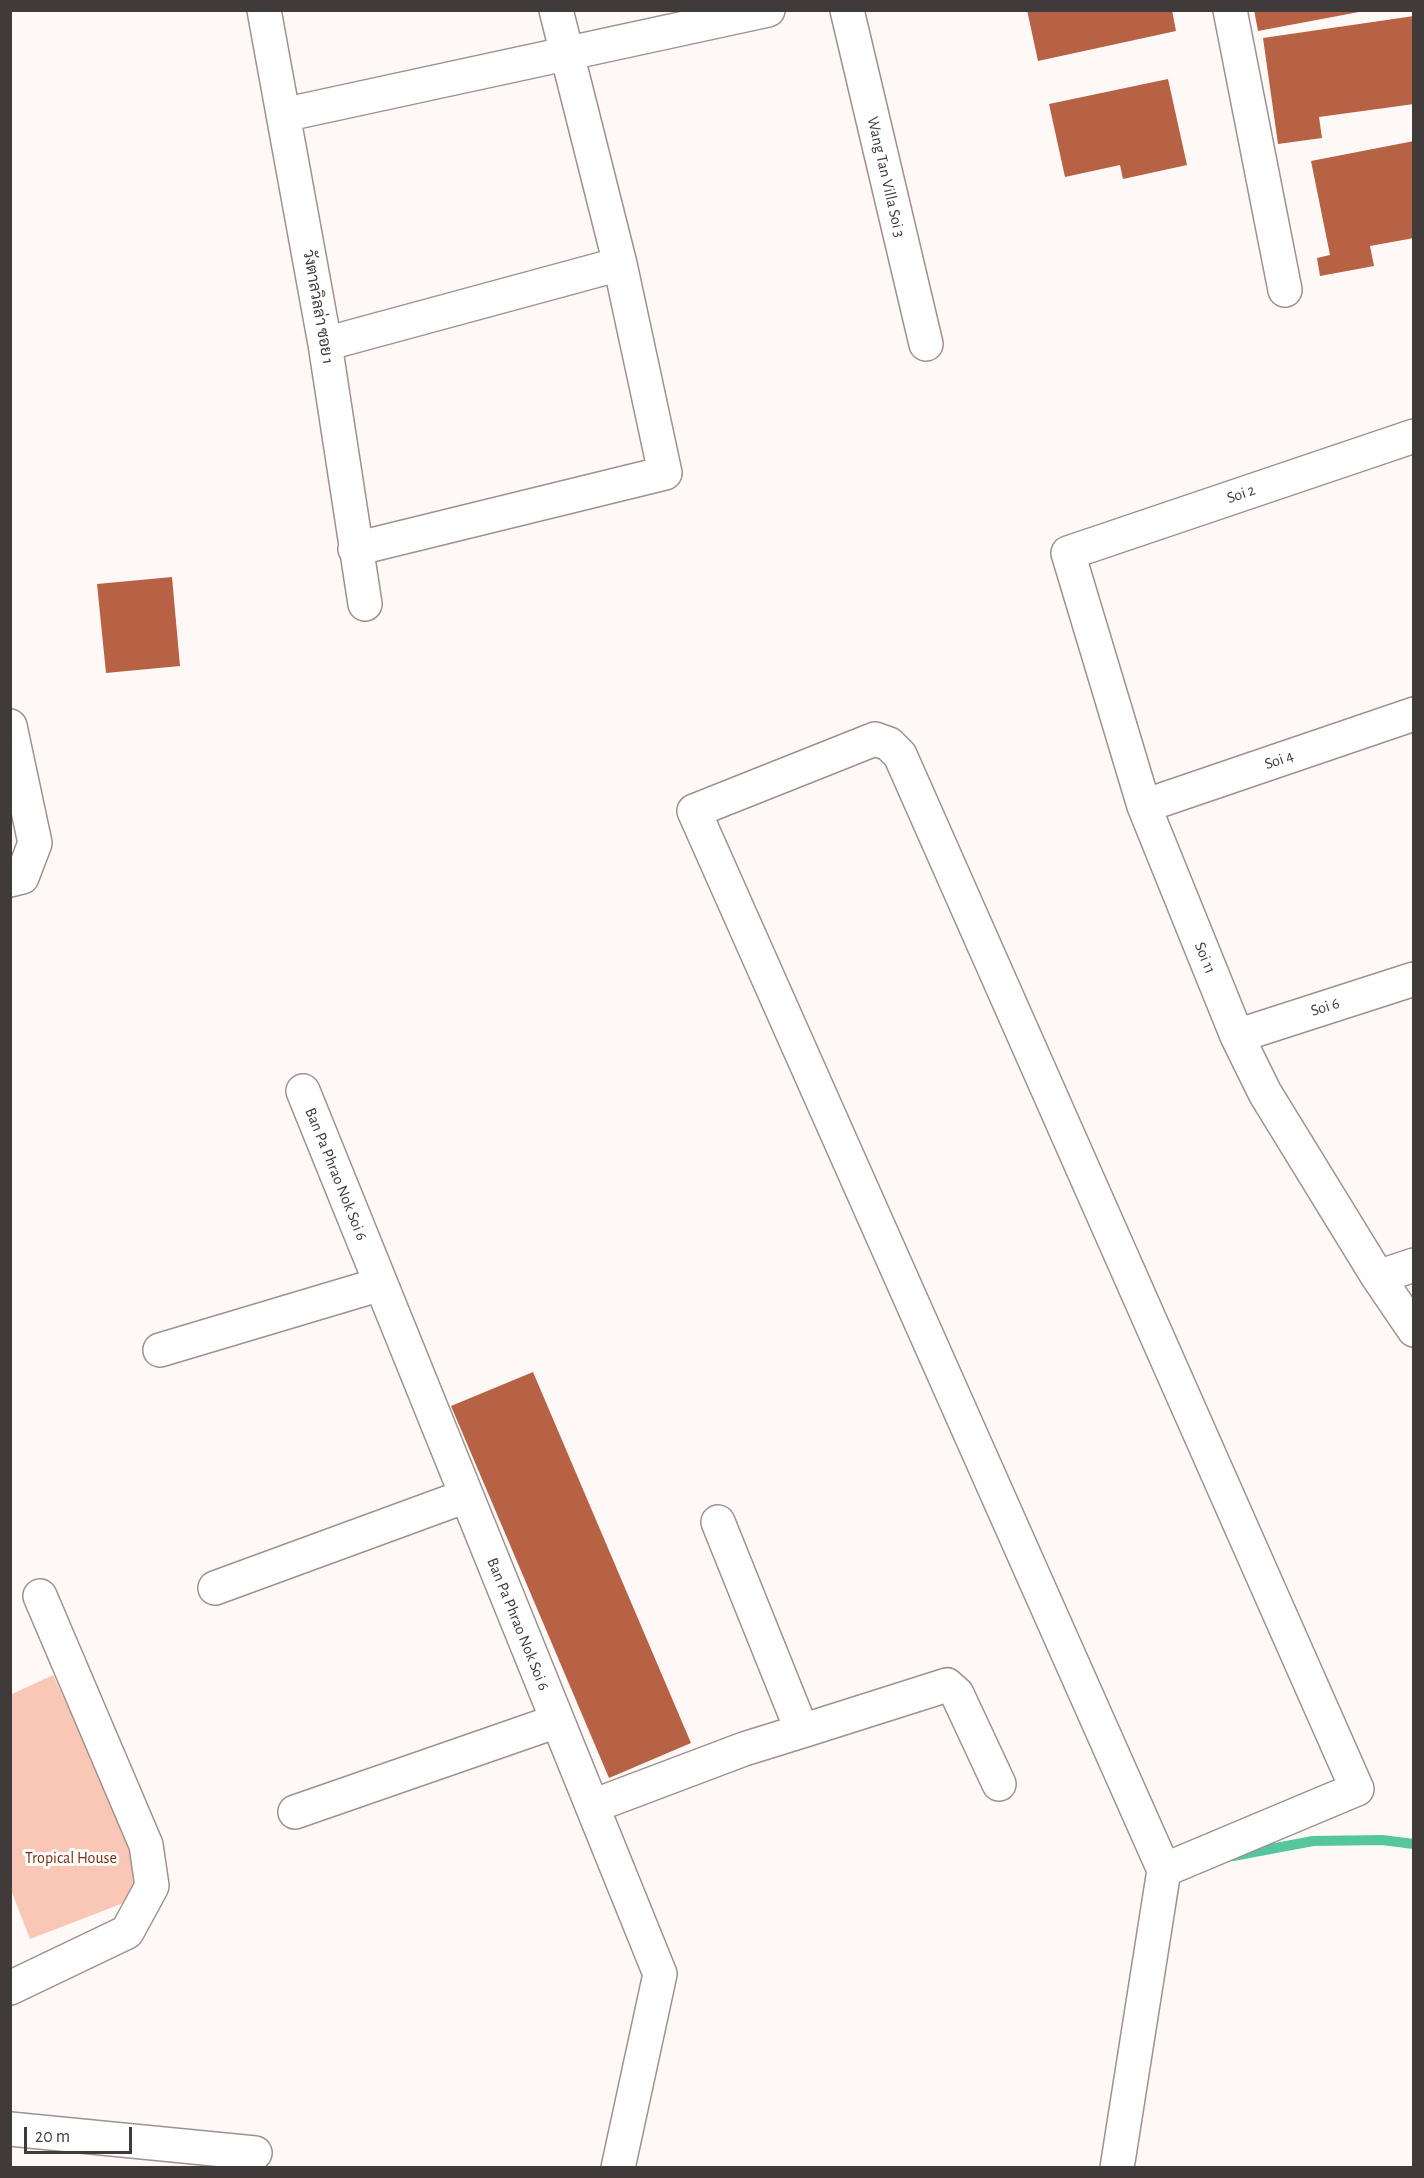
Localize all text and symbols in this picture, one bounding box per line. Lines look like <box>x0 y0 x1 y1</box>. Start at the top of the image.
street label: Wang Tan Villa Soi 3 <box>863 115 909 239</box>
street label: วังตาลวิลล่า ซอย 1 <box>298 248 338 366</box>
street label: Soi 2 <box>1224 480 1258 508</box>
street label: Soi 4 <box>1262 746 1296 774</box>
street label: Soi 11 <box>1190 939 1220 977</box>
street label: Soi 6 <box>1308 993 1342 1021</box>
street label: Ban Pa Phrao Nok Soi 6 <box>301 1105 371 1243</box>
street label: Ban Pa Phrao Nok Soi 6 <box>483 1555 553 1693</box>
park label: Tropical House <box>25 1848 117 1868</box>
scale bar <box>27 2115 135 2153</box>
text: 20 m <box>35 2128 70 2146</box>

